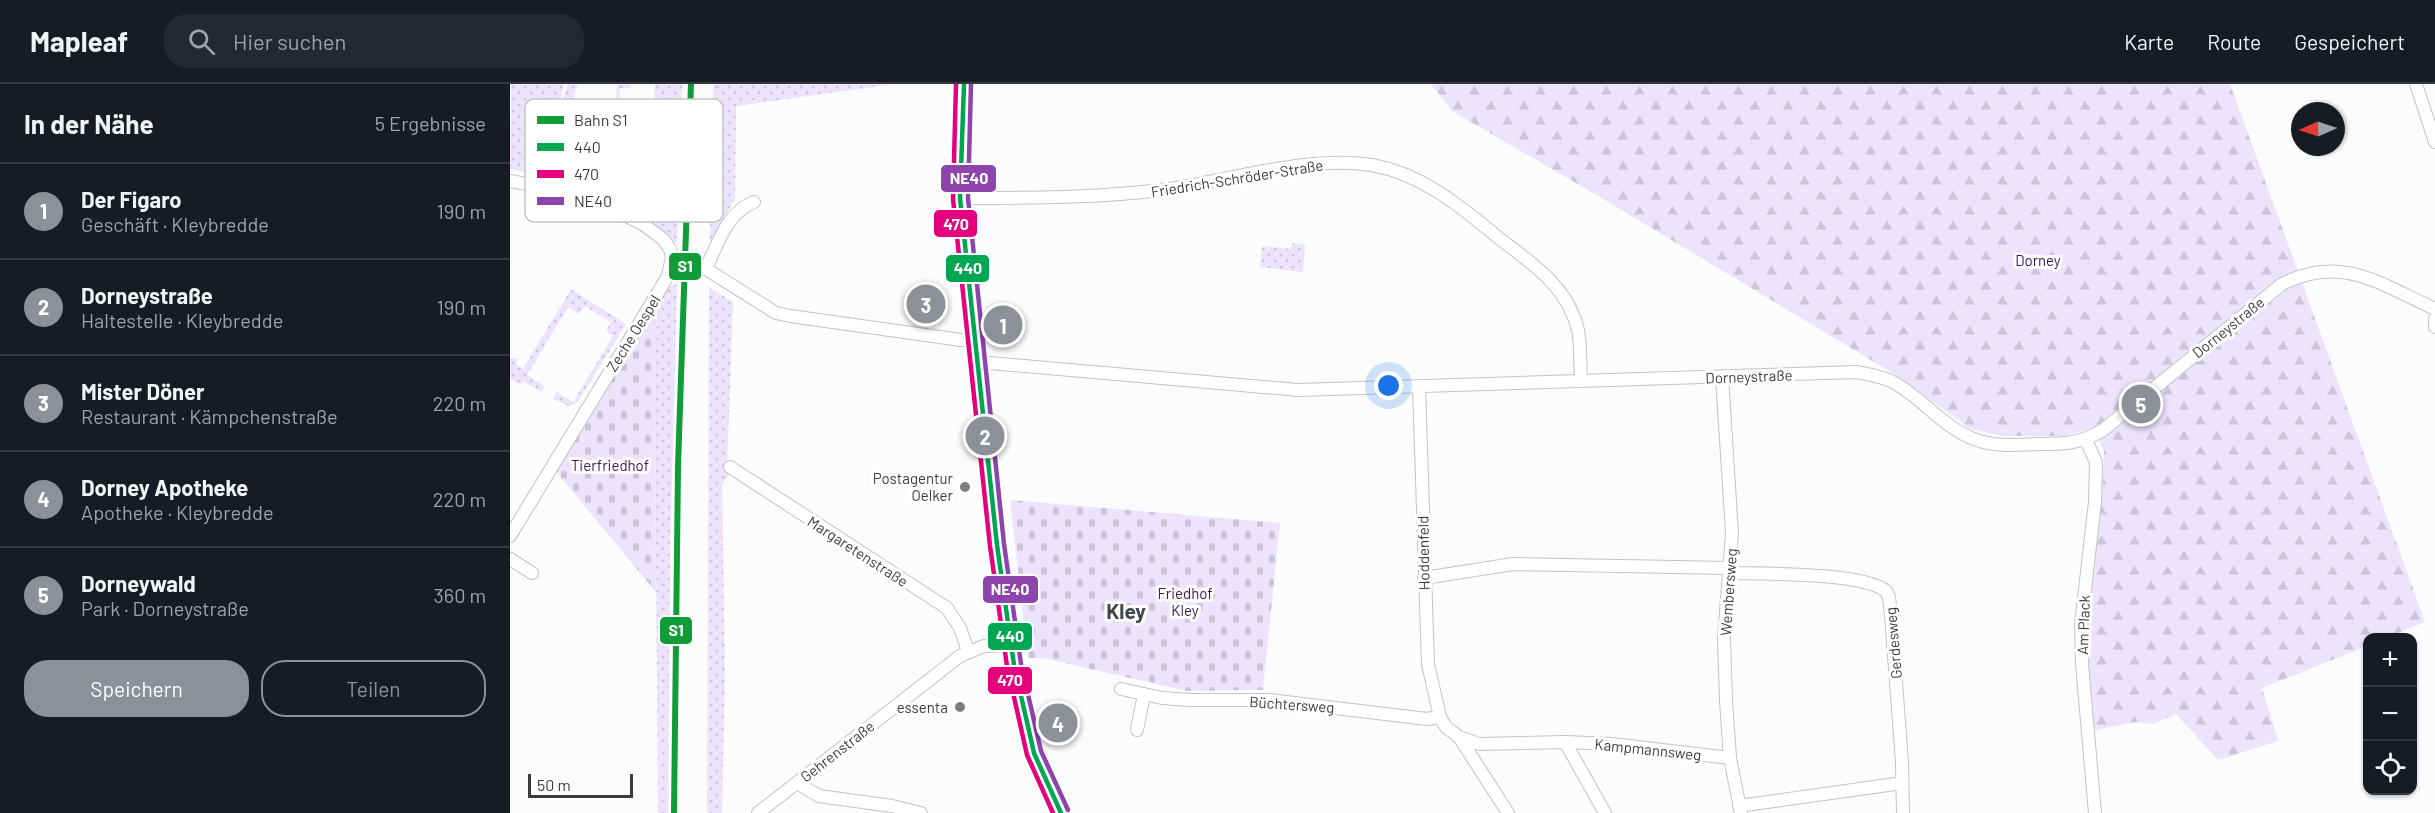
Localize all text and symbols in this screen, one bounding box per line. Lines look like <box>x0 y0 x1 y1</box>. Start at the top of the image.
search box <box>164 14 584 68</box>
text: Mapleaf <box>30 24 128 58</box>
icon: search <box>185 25 218 58</box>
text: Hier suchen <box>233 28 346 54</box>
text: Karte <box>2124 29 2174 54</box>
text: Route <box>2207 29 2261 54</box>
text: Gespeichert <box>2294 29 2405 54</box>
legend <box>525 99 723 222</box>
north arrow <box>2291 102 2345 156</box>
text: In der Nähe <box>24 108 154 139</box>
text: Bahn S1 <box>574 110 628 129</box>
text: 5 Ergebnisse <box>375 111 486 135</box>
text: 440 <box>574 137 601 156</box>
street label: Friedrich-Schröder-Straße <box>1150 155 1324 201</box>
text: 470 <box>574 164 599 183</box>
line badge: NE40 <box>940 164 997 193</box>
text: NE40 <box>950 168 988 187</box>
text: Der Figaro <box>81 186 182 212</box>
text: NE40 <box>574 191 612 210</box>
text: 1 <box>40 199 47 223</box>
text: 190 m <box>437 199 486 223</box>
line badge: 470 <box>933 209 978 238</box>
text: Geschäft · Kleybredde <box>81 212 269 236</box>
text: 470 <box>943 214 969 233</box>
park label: Dorney <box>2015 251 2061 269</box>
line badge: S1 <box>668 252 702 281</box>
line badge: 440 <box>945 254 990 283</box>
text: S1 <box>677 256 693 275</box>
text: 440 <box>954 258 982 277</box>
text: Dorneystraße <box>81 282 213 308</box>
pin: 3 <box>906 282 946 326</box>
street label: Zeche Oespel <box>602 291 664 375</box>
street label: Dorneystraße <box>2188 293 2268 361</box>
text: 2 <box>38 295 49 319</box>
text: 190 m <box>437 295 486 319</box>
pin: 1 <box>984 302 1022 348</box>
text: Haltestelle · Kleybredde <box>81 308 283 332</box>
street label: Dorneystraße <box>1705 365 1793 387</box>
your location <box>1374 371 1403 400</box>
text: Mister Döner <box>81 378 205 404</box>
pin: 5 <box>2122 382 2160 426</box>
text: 3 <box>38 391 49 415</box>
text: 220 m <box>433 391 486 415</box>
text: Restaurant · Kämpchenstraße <box>81 404 338 428</box>
pin: 2 <box>966 414 1004 458</box>
park label: Tierfriedhof <box>571 456 649 474</box>
place label: Postagentur Oelker <box>873 469 954 504</box>
text: Dorney Apotheke <box>81 474 248 500</box>
marker: Postagentur Oelker <box>958 480 972 494</box>
text: 4 <box>37 487 50 511</box>
text: 220 m <box>433 487 486 511</box>
text: Apotheke · Kleybredde <box>81 500 274 524</box>
street label: Margaretenstraße <box>804 512 912 590</box>
street label: Hoddenfeld <box>1413 515 1433 591</box>
street label: Wembersweg <box>1716 548 1740 636</box>
text: Dorneywald <box>81 570 196 596</box>
line badge: NE40 <box>982 575 1039 604</box>
text: NE40 <box>991 579 1029 598</box>
text: 5 <box>38 583 49 607</box>
text: 360 m <box>434 583 486 607</box>
park label: Friedhof Kley <box>1157 584 1213 619</box>
street label: Am Plack <box>2073 594 2093 655</box>
text: Park · Dorneystraße <box>81 596 249 620</box>
district label: Kley <box>1106 598 1146 623</box>
street label: Gerdesweg <box>1881 606 1905 680</box>
line badge: S1 <box>659 616 693 645</box>
text: S1 <box>668 620 684 639</box>
line badge: 440 <box>987 622 1033 651</box>
text: 440 <box>996 626 1024 645</box>
map controls <box>2363 633 2417 795</box>
button: + <box>2363 633 2417 687</box>
button: Speichern <box>24 660 249 717</box>
button: Teilen <box>261 660 486 717</box>
line badge: 470 <box>987 666 1033 695</box>
text: 470 <box>997 670 1023 689</box>
button: − <box>2363 687 2417 741</box>
street label: Büchtersweg <box>1249 692 1335 716</box>
place label: essenta <box>897 698 948 716</box>
marker: essenta <box>953 700 967 714</box>
pin: 4 <box>1038 700 1078 746</box>
street label: Gehrenstraße <box>796 717 878 785</box>
street label: Kampmannsweg <box>1594 734 1702 764</box>
button: locate <box>2363 741 2417 795</box>
scale bar <box>528 771 633 798</box>
text: 50 m <box>537 775 571 794</box>

